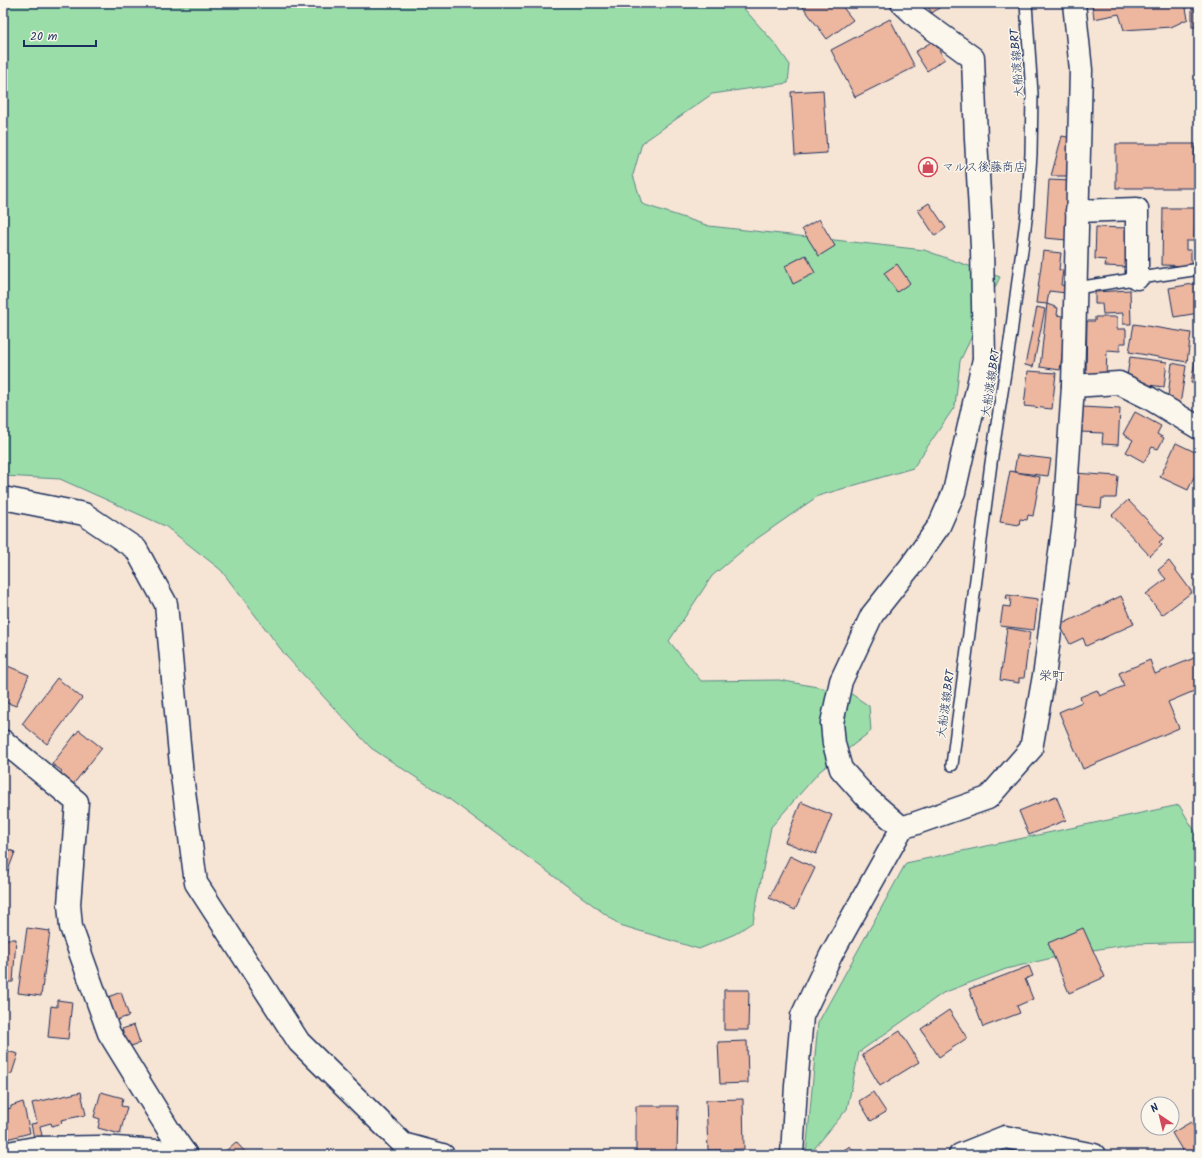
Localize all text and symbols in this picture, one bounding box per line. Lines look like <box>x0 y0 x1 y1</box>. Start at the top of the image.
scale bar <box>24 22 96 48</box>
street label: 大船渡線BRT <box>1005 26 1029 98</box>
text: 20 m <box>30 27 58 46</box>
shop icon: マルス後藤商店 <box>917 156 939 178</box>
place label: マルス後藤商店 <box>942 158 1026 177</box>
street label: 大船渡線BRT <box>976 346 1006 419</box>
district label: 栄町 <box>1039 666 1065 687</box>
street label: 大船渡線BRT <box>932 667 960 740</box>
north arrow <box>1140 1096 1180 1136</box>
text: N <box>1147 1099 1163 1118</box>

